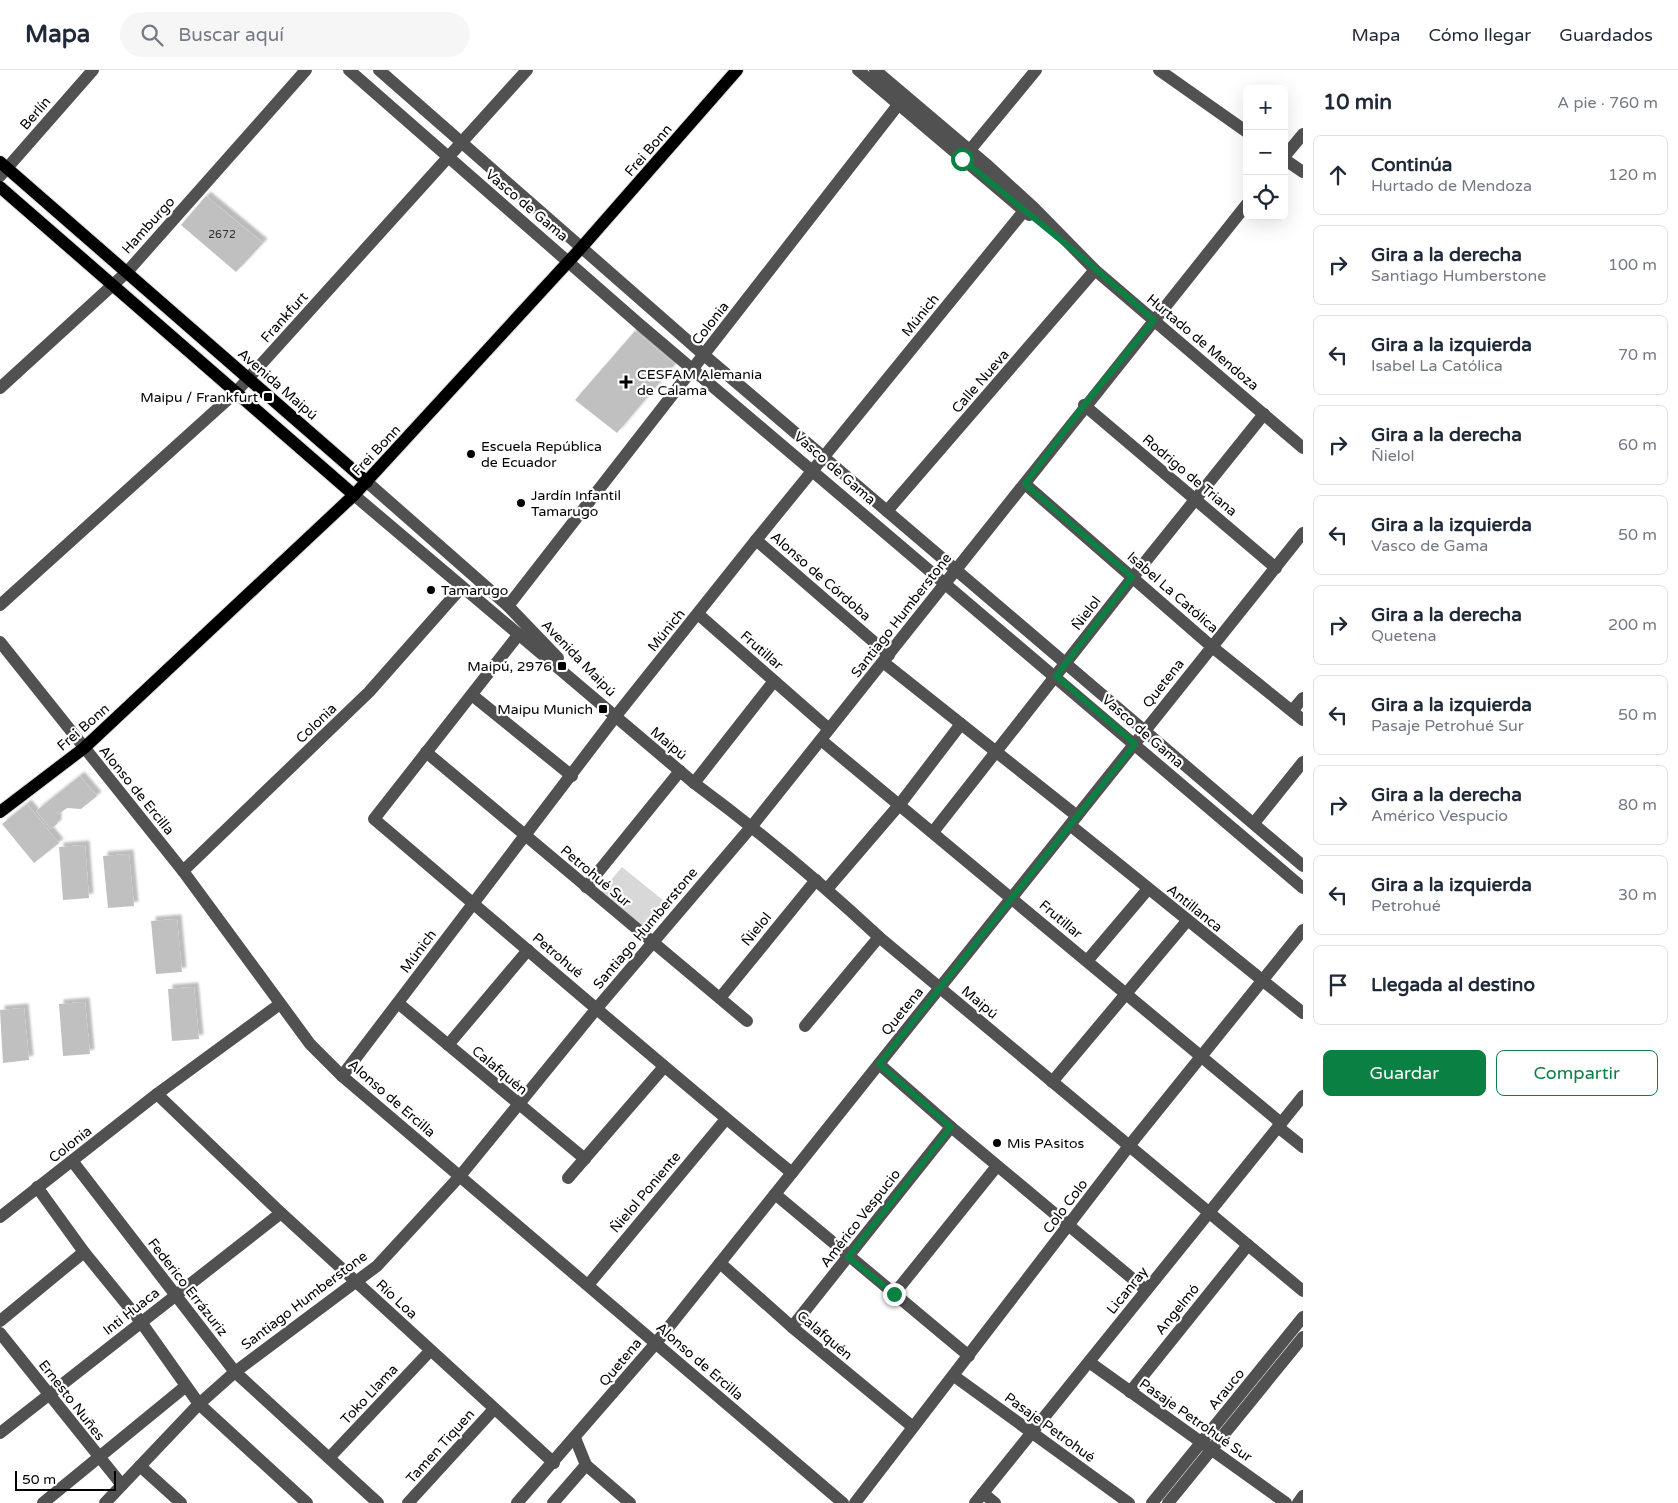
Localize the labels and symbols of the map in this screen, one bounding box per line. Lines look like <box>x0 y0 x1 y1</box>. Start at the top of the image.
street label: Berlín <box>16 93 54 133</box>
street label: Frei Bonn <box>621 121 676 180</box>
route start <box>951 148 974 171</box>
street label: Vasco de Gama <box>482 166 571 245</box>
street label: Hamburgo <box>118 193 178 257</box>
house number: 2672 <box>208 228 236 241</box>
street label: Frankfurt <box>257 288 312 346</box>
street label: Múnich <box>898 291 943 340</box>
street label: Hurtado de Mendoza <box>1143 291 1262 394</box>
street label: Colonia <box>688 298 732 348</box>
street label: Avenida Maipú <box>234 345 321 424</box>
street label: Calle Nueva <box>948 346 1013 417</box>
place label: CESFAM Alemania de Calama <box>637 366 762 399</box>
marker: CESFAM Alemania de Calama <box>619 375 633 389</box>
place label: Maipu / Frankfurt <box>140 389 259 406</box>
marker: Maipu / Frankfurt <box>262 391 274 403</box>
street label: Frei Bonn <box>348 421 404 479</box>
street label: Vasco de Gama <box>790 428 879 508</box>
street label: Rodrigo de Triana <box>1139 431 1240 520</box>
place label: Escuela República de Ecuador <box>481 438 602 471</box>
marker: Escuela República de Ecuador <box>465 448 477 460</box>
place label: Jardín Infantil Tamarugo <box>531 487 621 520</box>
marker: Jardín Infantil Tamarugo <box>515 497 527 509</box>
street label: Alonso de Córdoba <box>767 528 874 625</box>
street label: Isabel La Católica <box>1124 548 1222 637</box>
street label: Santiago Humberstone <box>848 550 955 681</box>
place label: Tamarugo <box>441 582 508 599</box>
marker: Tamarugo <box>425 584 437 596</box>
street label: Ñielol <box>1068 593 1105 634</box>
street label: Múnich <box>644 606 689 655</box>
street label: Avenida Maipú <box>538 617 619 700</box>
street label: Frutillar <box>737 627 787 674</box>
street label: Quetena <box>1139 656 1188 711</box>
place label: Maipú, 2976 <box>467 658 552 675</box>
marker: Maipú, 2976 <box>556 660 568 672</box>
street label: Vasco de Gama <box>1098 691 1187 771</box>
street label: Frei Bonn <box>54 700 113 755</box>
street label: Colonia <box>292 700 340 747</box>
place label: Maipu Munich <box>497 701 593 718</box>
marker: Maipu Munich <box>597 703 609 715</box>
street label: Maipú <box>647 723 690 763</box>
street label: Alonso de Ercilla <box>95 742 178 838</box>
street label: Petrohué Sur <box>557 842 635 911</box>
street label: Santiago Humberstone <box>590 864 701 993</box>
street label: Antillanca <box>1164 881 1226 936</box>
street label: Frutillar <box>1036 896 1086 943</box>
street label: Ñielol <box>738 909 775 949</box>
street label: Múnich <box>397 926 440 976</box>
street label: Petrohué <box>529 929 587 982</box>
street label: Maipú <box>958 982 1001 1022</box>
street label: Quetena <box>878 984 927 1039</box>
street label: Calafquén <box>468 1042 531 1099</box>
street label: Alonso de Ercilla <box>345 1056 439 1141</box>
street label: Colonia <box>45 1122 95 1166</box>
place label: Mis PAsitos <box>1007 1135 1084 1152</box>
marker: Mis PAsitos <box>991 1137 1003 1149</box>
street label: Ñielol Poniente <box>606 1148 684 1236</box>
street label: Américo Vespucio <box>817 1166 904 1271</box>
street label: Colo Colo <box>1039 1176 1091 1237</box>
street label: Federico Errázuriz <box>144 1235 231 1340</box>
street label: Santiago Humberstone <box>238 1247 371 1353</box>
street label: Licanray <box>1103 1263 1152 1317</box>
street label: Río Loa <box>373 1276 421 1323</box>
street label: Angelmó <box>1152 1280 1203 1338</box>
route end <box>883 1283 906 1306</box>
street label: Inti Huaca <box>100 1284 163 1339</box>
street label: Calafquén <box>793 1307 856 1364</box>
street label: Alonso de Ercilla <box>653 1319 747 1404</box>
street label: Quetena <box>595 1335 645 1390</box>
street label: Ernesto Nuñes <box>35 1357 108 1444</box>
street label: Toko Llama <box>337 1361 401 1428</box>
street label: Arauco <box>1205 1365 1248 1413</box>
street label: Pasaje Petrohué Sur <box>1136 1375 1256 1466</box>
street label: Pasaje Petrohué <box>1001 1389 1098 1466</box>
street label: Tamen Tiquen <box>403 1406 478 1487</box>
scale bar <box>15 1468 116 1491</box>

